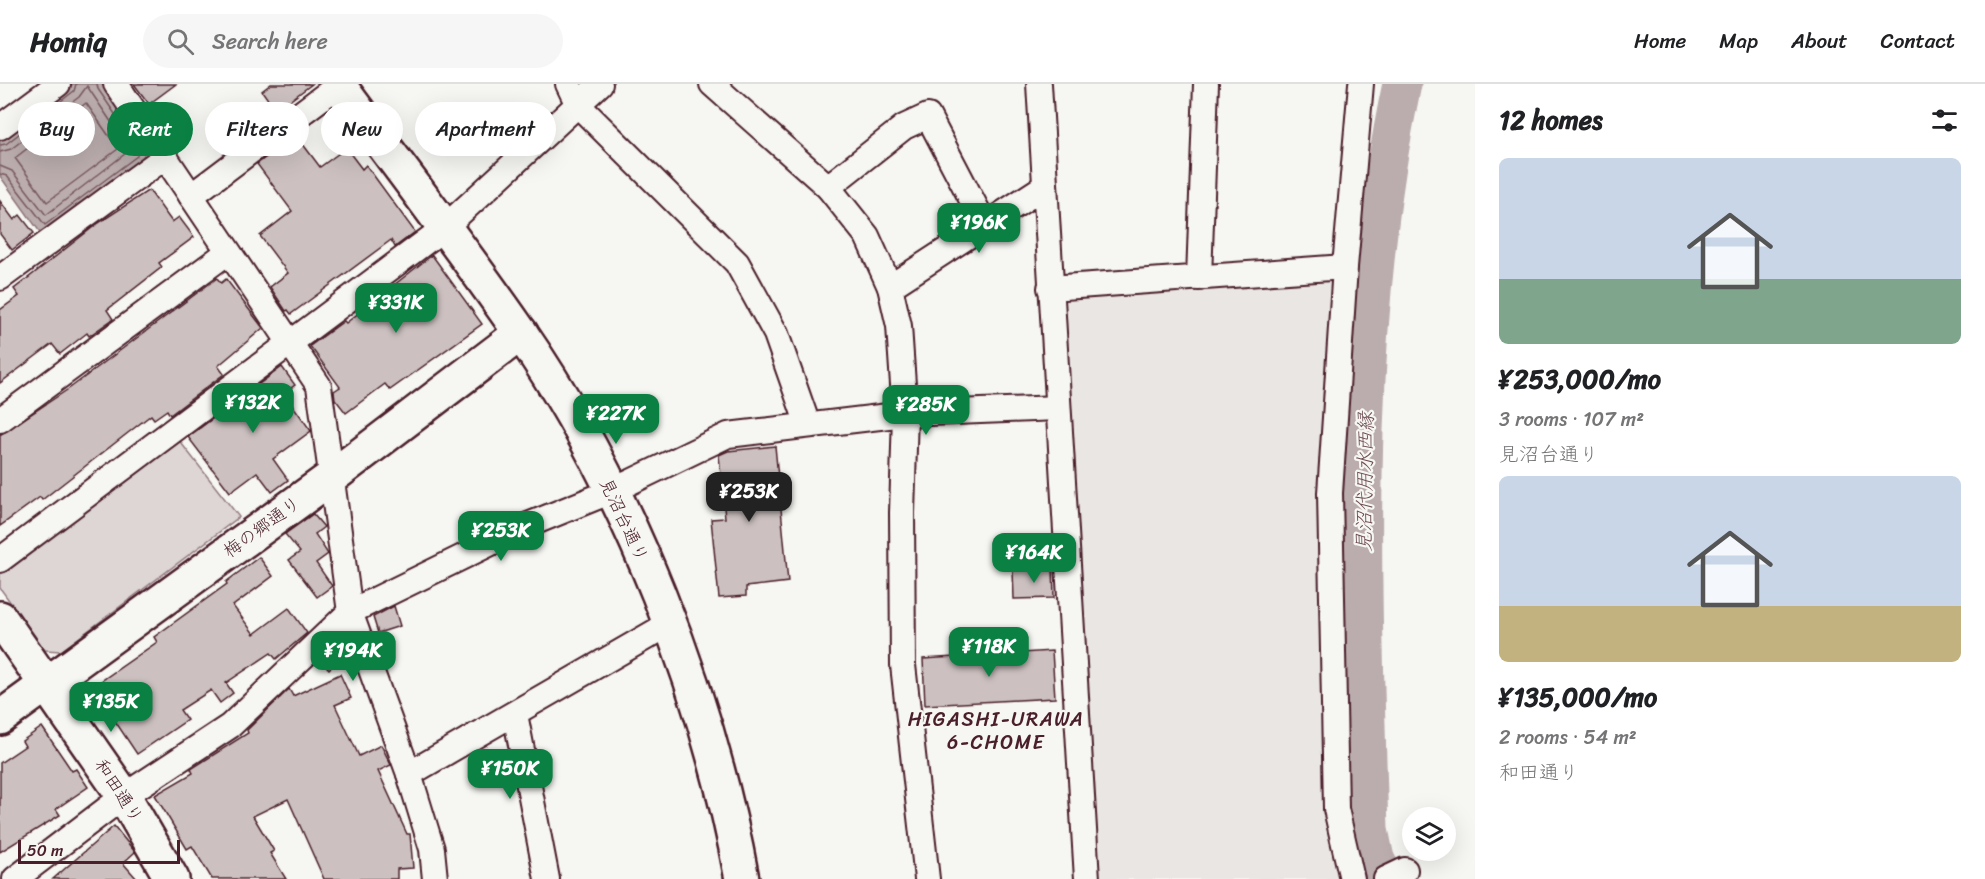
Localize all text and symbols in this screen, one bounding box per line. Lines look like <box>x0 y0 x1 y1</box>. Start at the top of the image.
search box <box>143 14 563 68</box>
text: Homiq <box>30 17 107 66</box>
text: Search here <box>212 22 328 61</box>
text: Home <box>1634 22 1686 60</box>
text: Map <box>1719 22 1758 60</box>
text: About <box>1791 22 1848 60</box>
text: Contact <box>1881 22 1955 60</box>
icon: search <box>164 25 197 58</box>
text: 12 homes <box>1499 97 1603 143</box>
chip: Buy <box>18 102 95 156</box>
chip: Rent <box>107 102 193 156</box>
chip: Filters <box>205 102 309 156</box>
chip: New <box>321 102 403 156</box>
chip: Apartment <box>415 102 556 156</box>
icon: filters <box>1928 104 1961 137</box>
icon: home <box>1676 197 1784 305</box>
pin: ¥196K <box>937 203 1021 254</box>
text: ¥196K <box>951 205 1007 240</box>
pin: ¥331K <box>354 283 438 334</box>
text: ¥331K <box>369 285 423 320</box>
text: ¥253,000/mo <box>1499 356 1661 402</box>
pin: ¥132K <box>211 383 295 434</box>
text: ¥132K <box>226 385 280 420</box>
pin: ¥285K <box>884 385 968 436</box>
text: ¥285K <box>896 387 956 422</box>
pin: ¥227K <box>574 394 658 445</box>
text: ¥227K <box>587 396 645 431</box>
text: 3 rooms · 107 m² <box>1499 402 1644 437</box>
water label: 見沼代用水西縁 <box>1346 410 1384 552</box>
text: 見沼台通り <box>1499 437 1599 472</box>
street label: 見沼台通り <box>590 472 658 568</box>
pin: ¥253K <box>707 472 791 523</box>
text: ¥253K <box>720 474 778 509</box>
street label: 梅の郷通り <box>216 488 308 566</box>
pin: ¥253K <box>459 511 543 562</box>
text: ¥253K <box>472 513 530 548</box>
icon: home <box>1676 515 1784 623</box>
pin: ¥164K <box>992 533 1076 584</box>
text: ¥164K <box>1006 535 1062 570</box>
pin: ¥118K <box>947 627 1031 678</box>
text: ¥118K <box>963 629 1015 664</box>
pin: ¥194K <box>311 631 395 682</box>
text: ¥194K <box>325 633 381 668</box>
text: ¥135,000/mo <box>1499 674 1657 720</box>
pin: ¥135K <box>69 682 153 733</box>
text: ¥135K <box>83 684 139 719</box>
district label: HIGASHI-URAWA 6-CHOME <box>908 702 1084 760</box>
text: 2 rooms · 54 m² <box>1499 720 1637 755</box>
pin: ¥150K <box>468 749 552 800</box>
text: ¥150K <box>482 751 538 786</box>
street label: 和田通り <box>86 752 152 830</box>
text: 和田通り <box>1499 755 1579 790</box>
map controls <box>1402 807 1456 861</box>
button: layers <box>1402 807 1456 861</box>
text: 50 m <box>27 836 63 865</box>
scale bar <box>18 837 180 864</box>

